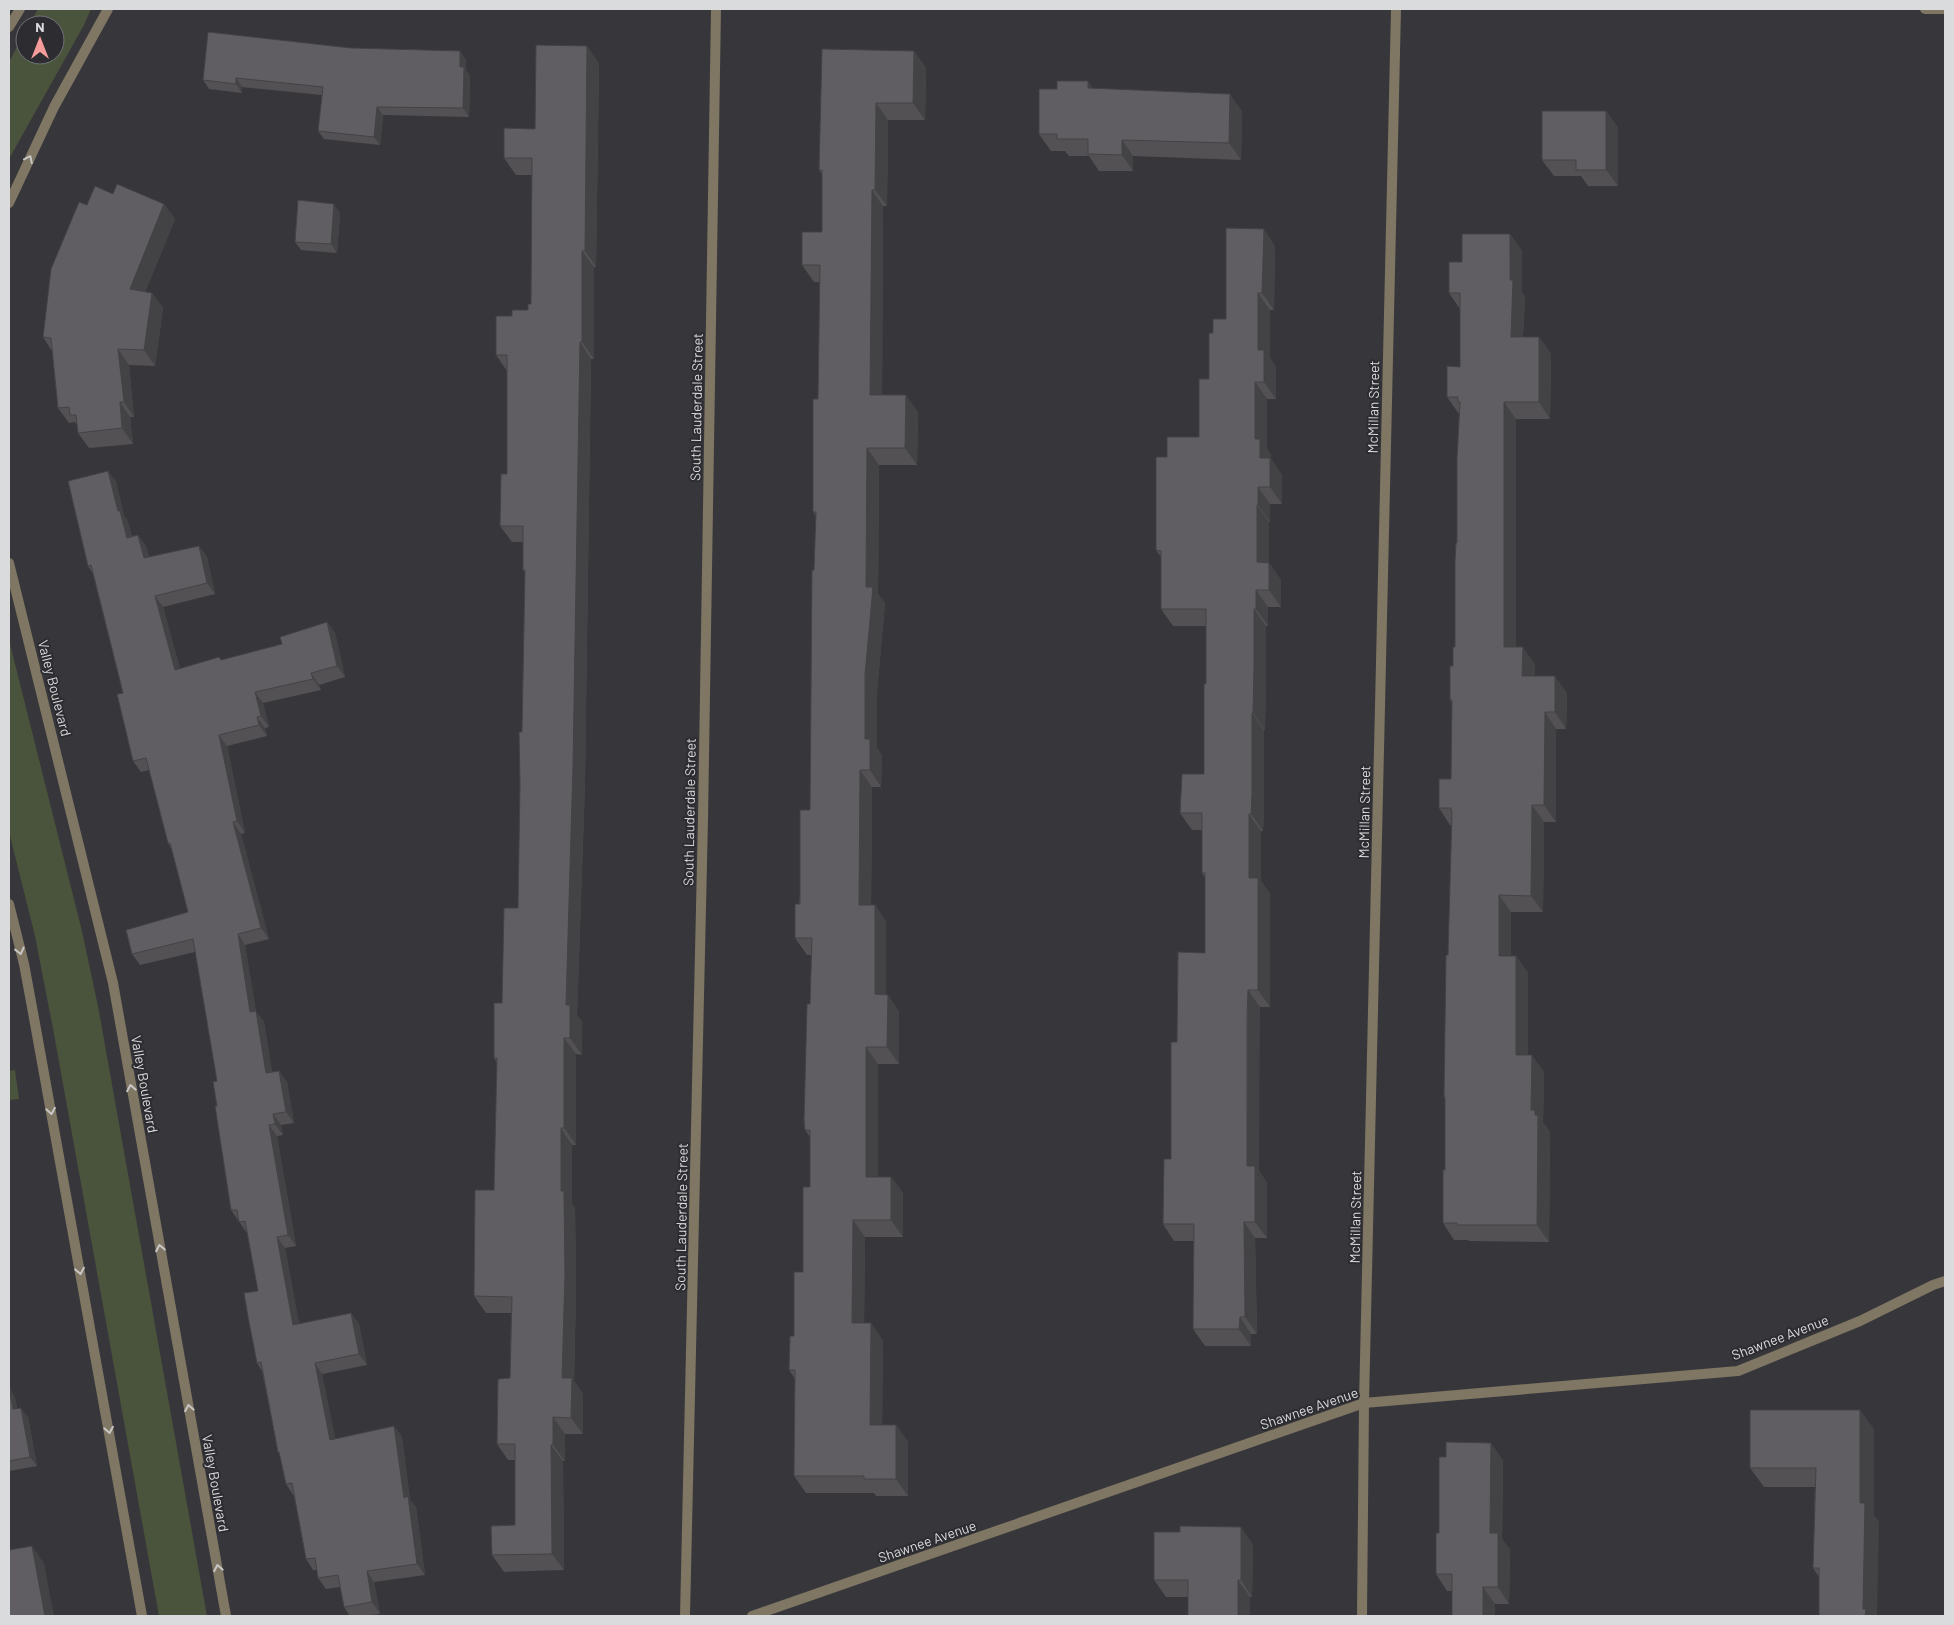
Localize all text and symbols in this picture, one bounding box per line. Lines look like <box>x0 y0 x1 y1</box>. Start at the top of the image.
north arrow <box>15 15 65 65</box>
text: N <box>35 18 45 35</box>
one-way arrow <box>23 155 33 164</box>
street label: South Lauderdale Street <box>686 333 706 481</box>
street label: McMillan Street <box>1364 360 1382 454</box>
street label: Valley Boulevard <box>35 638 75 738</box>
street label: South Lauderdale Street <box>679 738 699 886</box>
street label: McMillan Street <box>1355 765 1373 859</box>
one-way arrow <box>14 947 25 956</box>
street label: Valley Boulevard <box>128 1034 162 1134</box>
one-way arrow <box>127 1084 137 1093</box>
one-way arrow <box>45 1106 55 1115</box>
street label: South Lauderdale Street <box>671 1143 691 1291</box>
street label: McMillan Street <box>1346 1170 1364 1264</box>
one-way arrow <box>156 1244 166 1253</box>
one-way arrow <box>74 1266 84 1275</box>
street label: Shawnee Avenue <box>1729 1311 1831 1363</box>
street label: Shawnee Avenue <box>1258 1383 1360 1433</box>
one-way arrow <box>185 1404 195 1413</box>
one-way arrow <box>103 1426 113 1435</box>
street label: Valley Boulevard <box>199 1433 233 1533</box>
street label: Shawnee Avenue <box>876 1516 978 1566</box>
one-way arrow <box>213 1564 223 1573</box>

